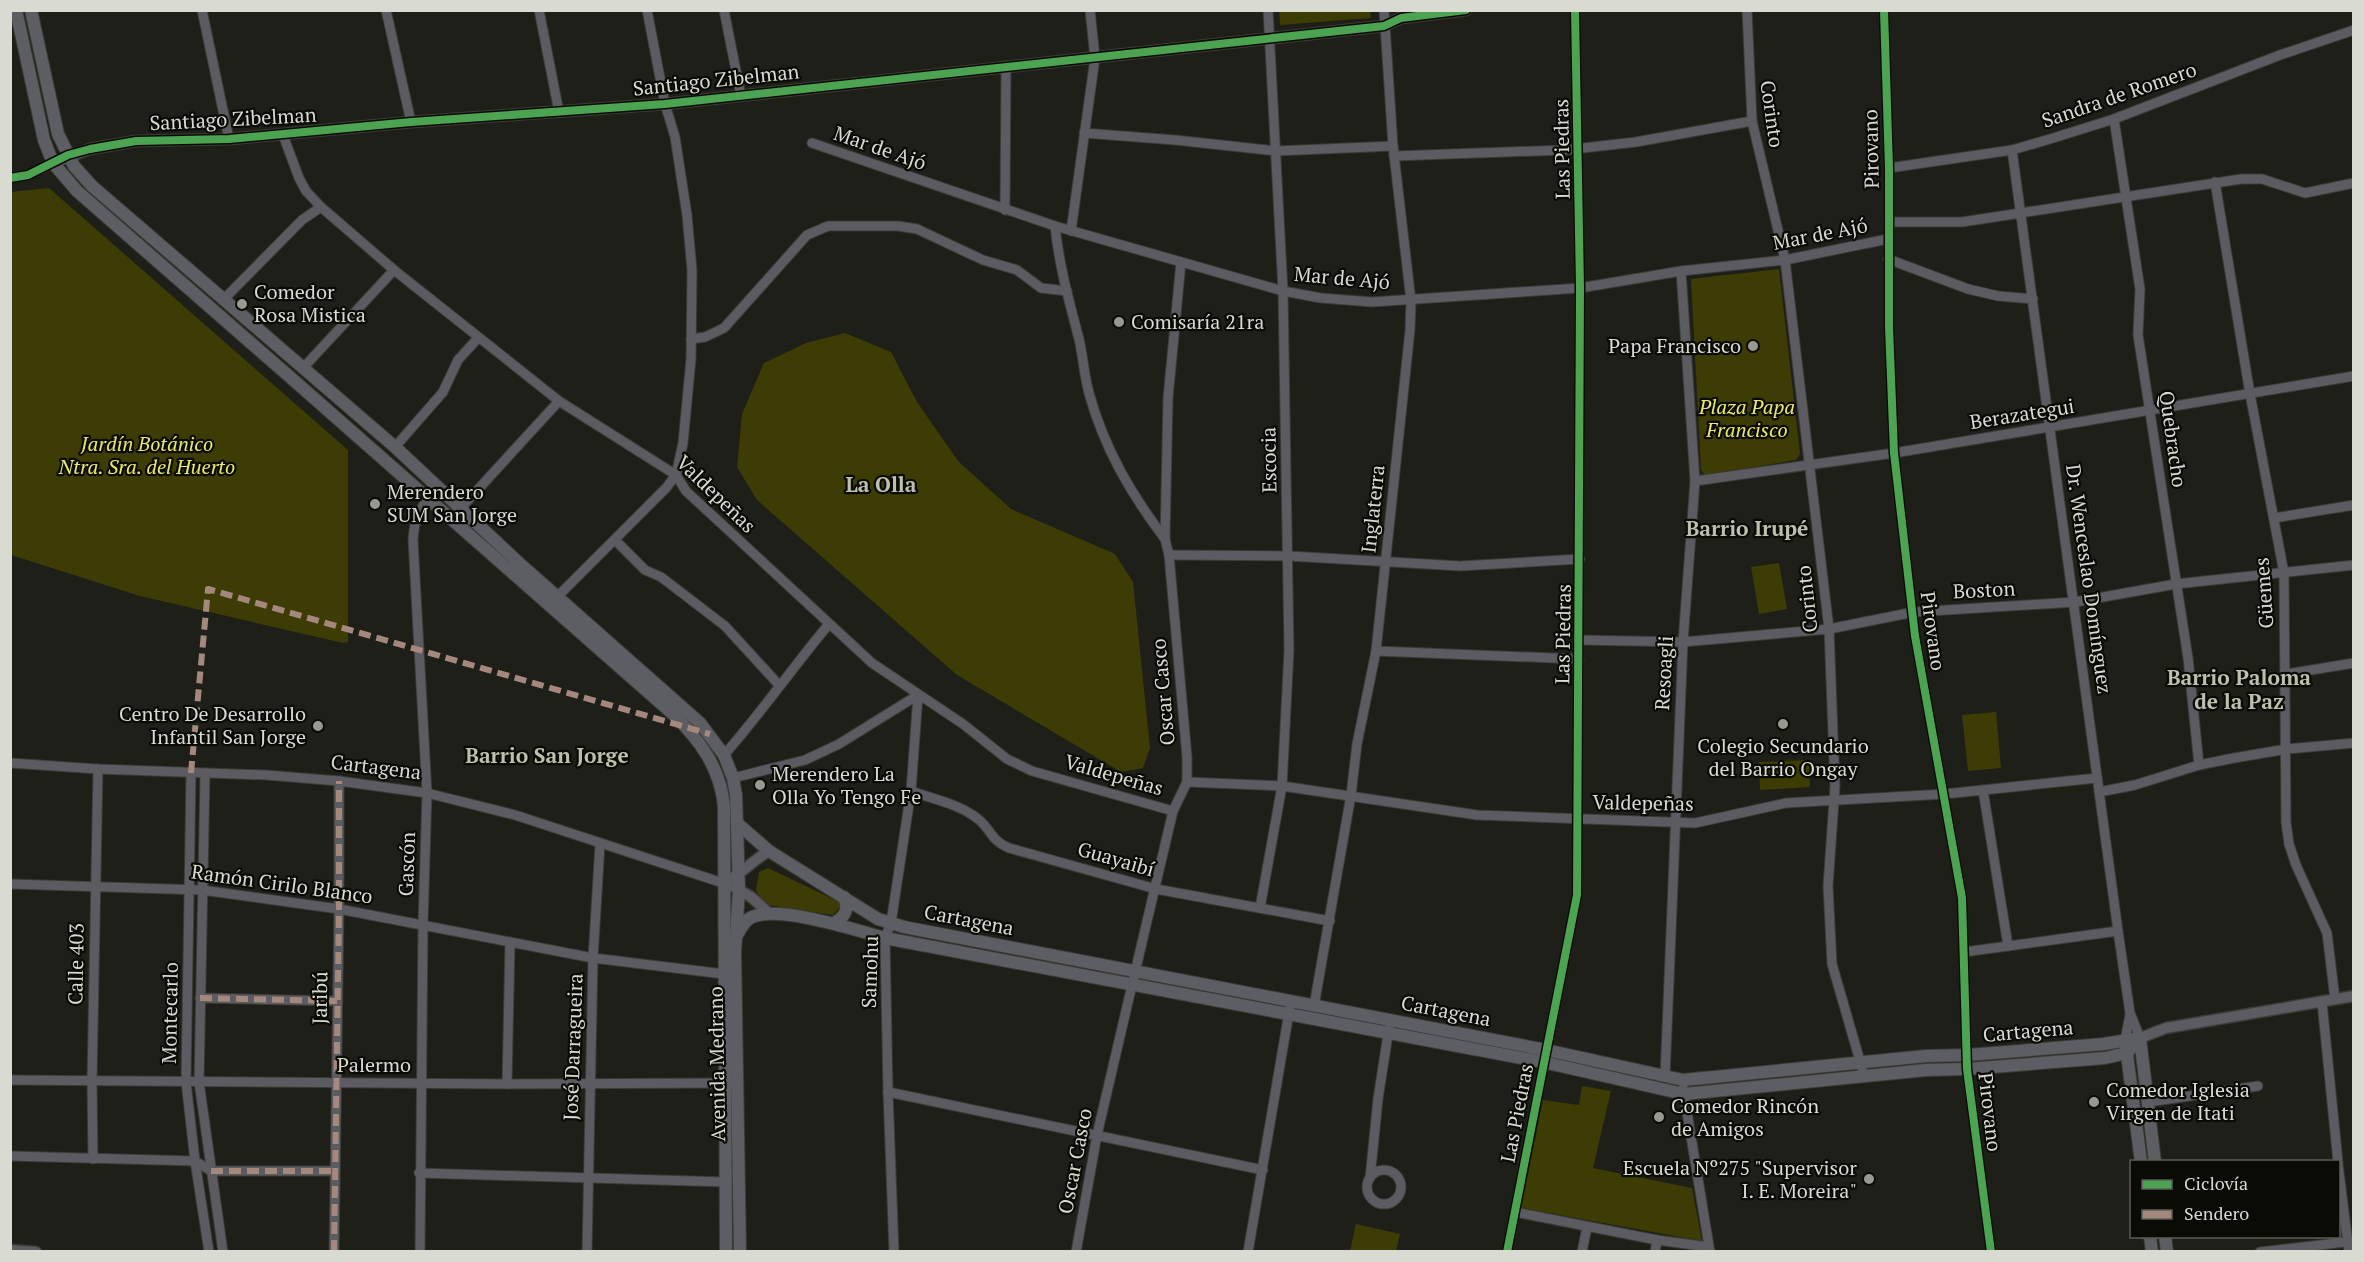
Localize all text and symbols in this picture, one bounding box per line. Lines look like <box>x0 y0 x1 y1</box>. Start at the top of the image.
street label: Sandra de Romero <box>2038 55 2200 134</box>
street label: Santiago Zibelman <box>631 57 801 102</box>
street label: Corinto <box>1754 79 1791 149</box>
street label: Las Piedras <box>1547 99 1576 199</box>
street label: Santiago Zibelman <box>149 101 317 136</box>
street label: Pirovano <box>1856 109 1885 189</box>
street label: Mar de Ajó <box>830 119 930 176</box>
street label: Mar de Ajó <box>1770 211 1870 256</box>
street label: Mar de Ajó <box>1293 260 1391 295</box>
place label: Comedor Rosa Mistica <box>254 278 366 328</box>
marker: Comedor Rosa Mistica <box>235 297 249 311</box>
place label: Comisaría 21ra <box>1131 308 1264 335</box>
marker: Comisaría 21ra <box>1112 315 1126 329</box>
place label: Papa Francisco <box>1608 332 1741 359</box>
marker: Papa Francisco <box>1746 339 1760 353</box>
street label: Quebracho <box>2153 389 2194 489</box>
street label: Berazategui <box>1968 392 2076 435</box>
park label: Plaza Papa Francisco <box>1698 393 1795 443</box>
street label: Escocia <box>1254 427 1283 493</box>
park label: Jardín Botánico Ntra. Sra. del Huerto <box>58 430 235 480</box>
street label: Valdepeñas <box>671 449 762 539</box>
street label: Dr. Wenceslao Domínguez <box>2060 462 2119 696</box>
street label: Inglaterra <box>1354 464 1391 554</box>
district label: La Olla <box>845 470 917 498</box>
place label: Merendero SUM San Jorge <box>387 478 517 528</box>
marker: Merendero SUM San Jorge <box>368 497 382 511</box>
district label: Barrio Irupé <box>1686 514 1808 542</box>
street label: Güemes <box>2248 557 2279 630</box>
street label: Corinto <box>1790 564 1823 634</box>
street label: Boston <box>1952 574 2016 605</box>
street label: Las Piedras <box>1548 584 1577 684</box>
street label: Pirovano <box>1915 590 1952 672</box>
street label: Resoagli <box>1648 635 1679 711</box>
street label: Oscar Casco <box>1144 638 1181 747</box>
district label: Barrio Paloma de la Paz <box>2167 663 2311 715</box>
place label: Centro De Desarrollo Infantil San Jorge <box>119 700 306 750</box>
marker: Colegio Secundario del Barrio Ongay <box>1776 717 1790 731</box>
marker: Centro De Desarrollo Infantil San Jorge <box>311 719 325 733</box>
place label: Colegio Secundario del Barrio Ongay <box>1697 732 1869 782</box>
district label: Barrio San Jorge <box>465 741 629 769</box>
street label: Cartagena <box>329 748 423 785</box>
street label: Valdepeñas <box>1062 748 1167 801</box>
place label: Merendero La Olla Yo Tengo Fe <box>772 760 921 810</box>
marker: Merendero La Olla Yo Tengo Fe <box>753 778 767 792</box>
street label: Valdepeñas <box>1592 788 1694 817</box>
street label: Gascón <box>392 831 421 897</box>
street label: Guayaibí <box>1075 835 1158 882</box>
street label: Ramón Cirilo Blanco <box>190 857 374 910</box>
street label: Cartagena <box>922 898 1016 941</box>
street label: Calle 403 <box>61 923 90 1005</box>
street label: Samohu <box>855 935 884 1009</box>
street label: Montecarlo <box>155 962 184 1064</box>
street label: Jaribú <box>306 971 333 1025</box>
street label: José Darragueira <box>556 973 589 1121</box>
street label: Avenida Medrano <box>702 986 731 1142</box>
street label: Cartagena <box>1399 989 1493 1032</box>
street label: Cartagena <box>1982 1013 2074 1048</box>
street label: Palermo <box>337 1051 411 1078</box>
street label: Las Piedras <box>1494 1061 1539 1165</box>
street label: Pirovano <box>1972 1071 2009 1153</box>
place label: Comedor Iglesia Virgen de Itati <box>2106 1076 2250 1126</box>
place label: Comedor Rincón de Amigos <box>1671 1092 1819 1142</box>
marker: Comedor Iglesia Virgen de Itati <box>2087 1095 2101 1109</box>
street label: Oscar Casco <box>1051 1106 1098 1216</box>
marker: Comedor Rincón de Amigos <box>1652 1110 1666 1124</box>
place label: Escuela Nº275 "Supervisor I. E. Moreira" <box>1623 1154 1857 1204</box>
legend <box>2130 1160 2340 1238</box>
text: Ciclovía <box>2184 1171 2248 1195</box>
marker: Escuela Nº275 "Supervisor I. E. Moreira" <box>1862 1172 1876 1186</box>
text: Sendero <box>2184 1201 2249 1225</box>

